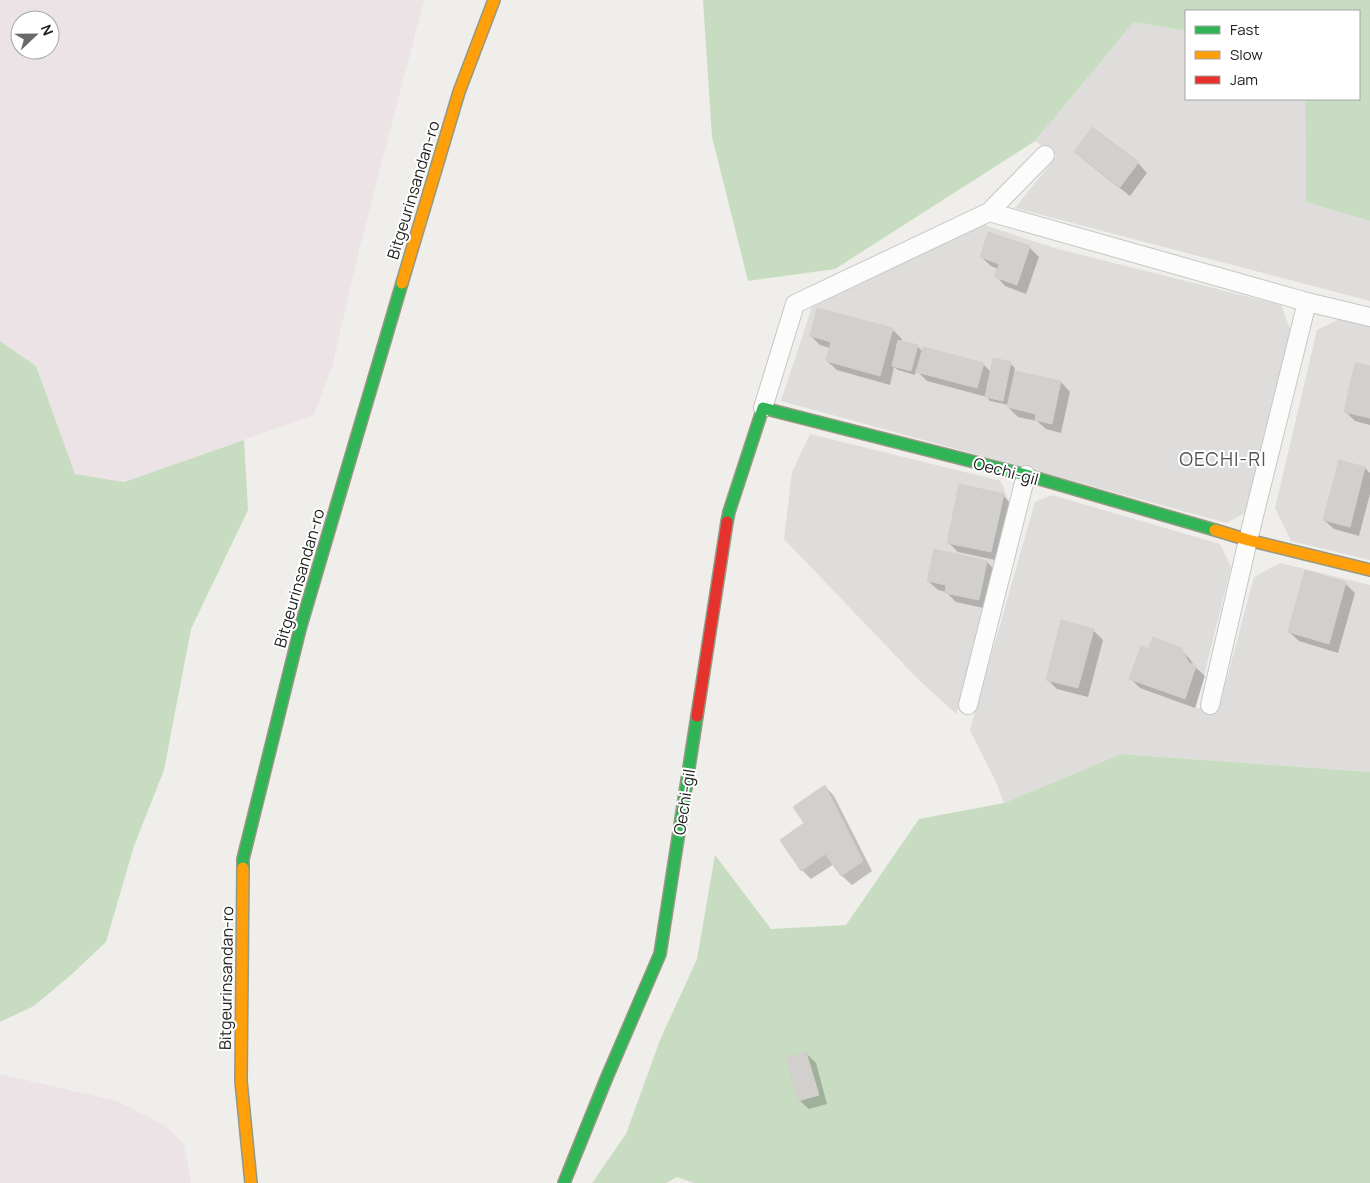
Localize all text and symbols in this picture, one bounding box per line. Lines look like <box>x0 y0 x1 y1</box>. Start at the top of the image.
north arrow <box>10 10 60 60</box>
legend <box>1185 10 1360 100</box>
text: Fast <box>1230 19 1259 40</box>
text: N <box>37 22 58 38</box>
text: Slow <box>1230 44 1263 65</box>
text: Jam <box>1230 69 1258 90</box>
street label: Bitgeurinsandan-ro <box>381 118 445 262</box>
district label: OECHI-RI <box>1179 446 1267 472</box>
street label: Oechi-gil <box>971 452 1041 490</box>
street label: Bitgeurinsandan-ro <box>269 506 329 650</box>
street label: Oechi-gil <box>668 767 700 837</box>
street label: Bitgeurinsandan-ro <box>214 906 238 1050</box>

